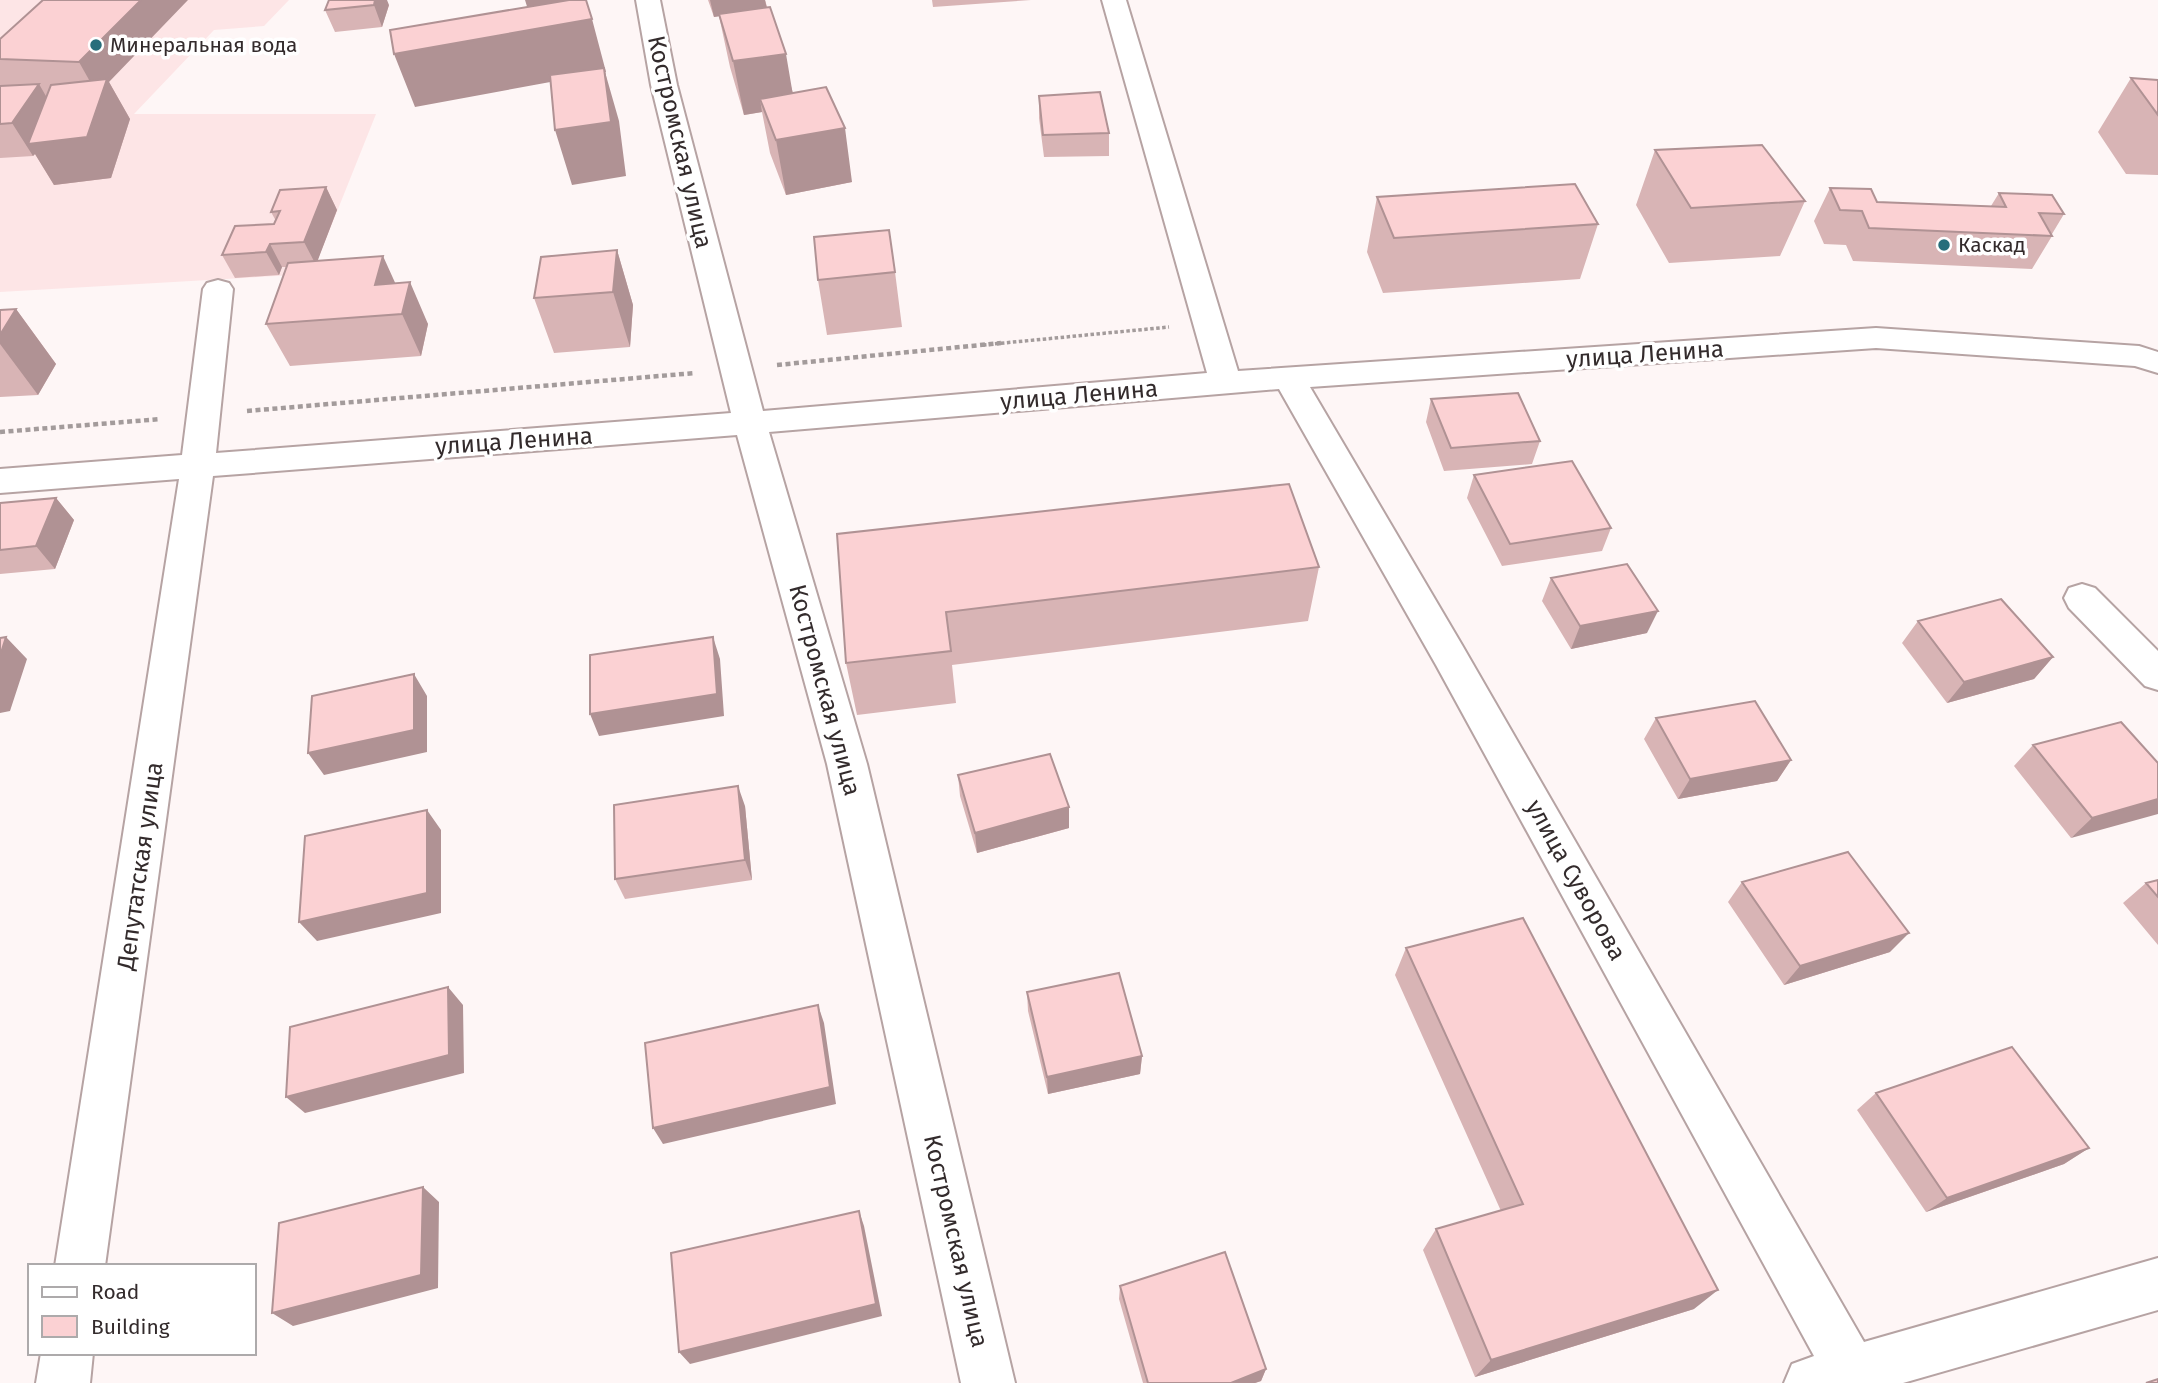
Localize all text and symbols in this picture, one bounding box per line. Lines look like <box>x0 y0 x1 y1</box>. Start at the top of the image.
place label: Минеральная вода <box>110 32 297 58</box>
street label: Костромская улица <box>642 33 718 251</box>
marker: Минеральная вода <box>88 37 104 53</box>
place label: Каскад <box>1958 232 2025 258</box>
marker: Каскад <box>1936 237 1952 253</box>
street label: улица Ленина <box>1565 335 1725 373</box>
street label: улица Ленина <box>999 374 1159 416</box>
street label: улица Ленина <box>434 422 594 460</box>
street label: Костромская улица <box>783 581 867 799</box>
street label: Депутатская улица <box>111 760 168 973</box>
street label: улица Суворова <box>1520 795 1632 965</box>
street label: Костромская улица <box>918 1132 994 1350</box>
legend <box>28 1264 256 1355</box>
text: Road <box>91 1279 139 1305</box>
text: Building <box>91 1314 170 1340</box>

